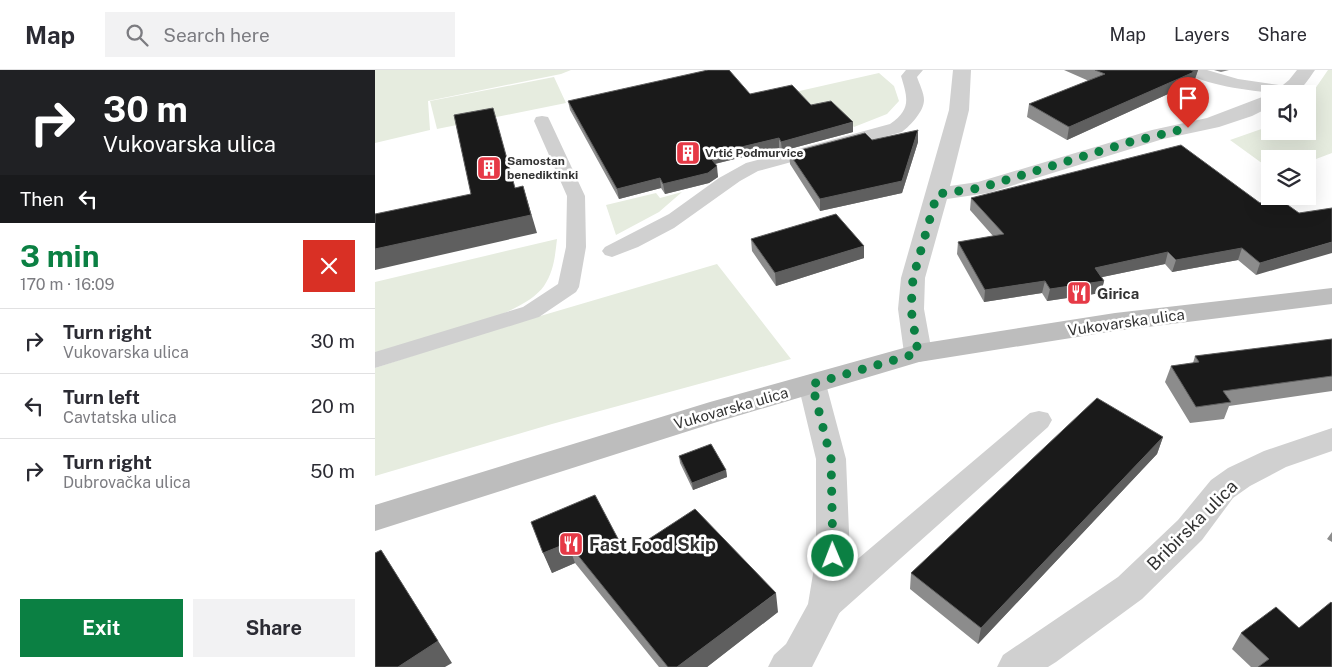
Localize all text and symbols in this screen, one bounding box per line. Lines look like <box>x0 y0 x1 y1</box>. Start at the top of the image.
search box <box>105 12 455 57</box>
text: Map <box>25 21 75 49</box>
icon: search <box>123 21 151 49</box>
text: Search here <box>163 24 270 46</box>
text: Map <box>1110 24 1146 45</box>
text: Layers <box>1174 24 1230 45</box>
text: Share <box>1258 24 1307 45</box>
pin <box>1167 77 1209 128</box>
icon: arrive <box>1174 84 1202 112</box>
map controls <box>1261 85 1316 205</box>
button: sound <box>1261 85 1316 140</box>
text: 30 m <box>103 89 188 130</box>
icon: right <box>20 90 85 155</box>
text: Vukovarska ulica <box>103 131 276 157</box>
building icon: Vrtić Podmurvice <box>675 140 701 166</box>
place label: Vrtić Podmurvice <box>705 146 803 160</box>
button: layers <box>1261 150 1316 205</box>
place label: Samostan benediktinki <box>507 154 578 182</box>
building icon: Samostan benediktinki <box>476 155 502 181</box>
icon: left <box>74 185 102 213</box>
text: Then <box>20 188 64 210</box>
text: 3 min <box>20 238 99 274</box>
button: close <box>303 240 355 292</box>
text: 170 m · 16:09 <box>20 275 114 294</box>
restaurant icon: Girica <box>1066 280 1092 306</box>
place label: Girica <box>1097 285 1139 302</box>
street label: Vukovarska ulica <box>1066 305 1186 339</box>
text: Turn right <box>63 321 152 343</box>
icon: right <box>20 327 48 355</box>
text: 30 m <box>310 330 355 352</box>
text: Vukovarska ulica <box>63 343 189 362</box>
street label: Vukovarska ulica <box>672 384 790 432</box>
text: Turn left <box>63 386 140 408</box>
icon: left <box>20 392 48 420</box>
text: 20 m <box>311 395 355 417</box>
text: Cavtatska ulica <box>63 408 177 427</box>
text: Turn right <box>63 451 152 473</box>
icon: right <box>20 457 48 485</box>
text: 50 m <box>310 460 355 482</box>
text: Dubrovačka ulica <box>63 473 191 492</box>
street label: Bribirska ulica <box>1142 475 1242 575</box>
position arrow <box>806 529 858 581</box>
restaurant icon: Fast Food Skip <box>558 531 584 557</box>
place label: Fast Food Skip <box>589 534 716 555</box>
button: Exit <box>20 599 183 657</box>
button: Share <box>193 599 355 657</box>

